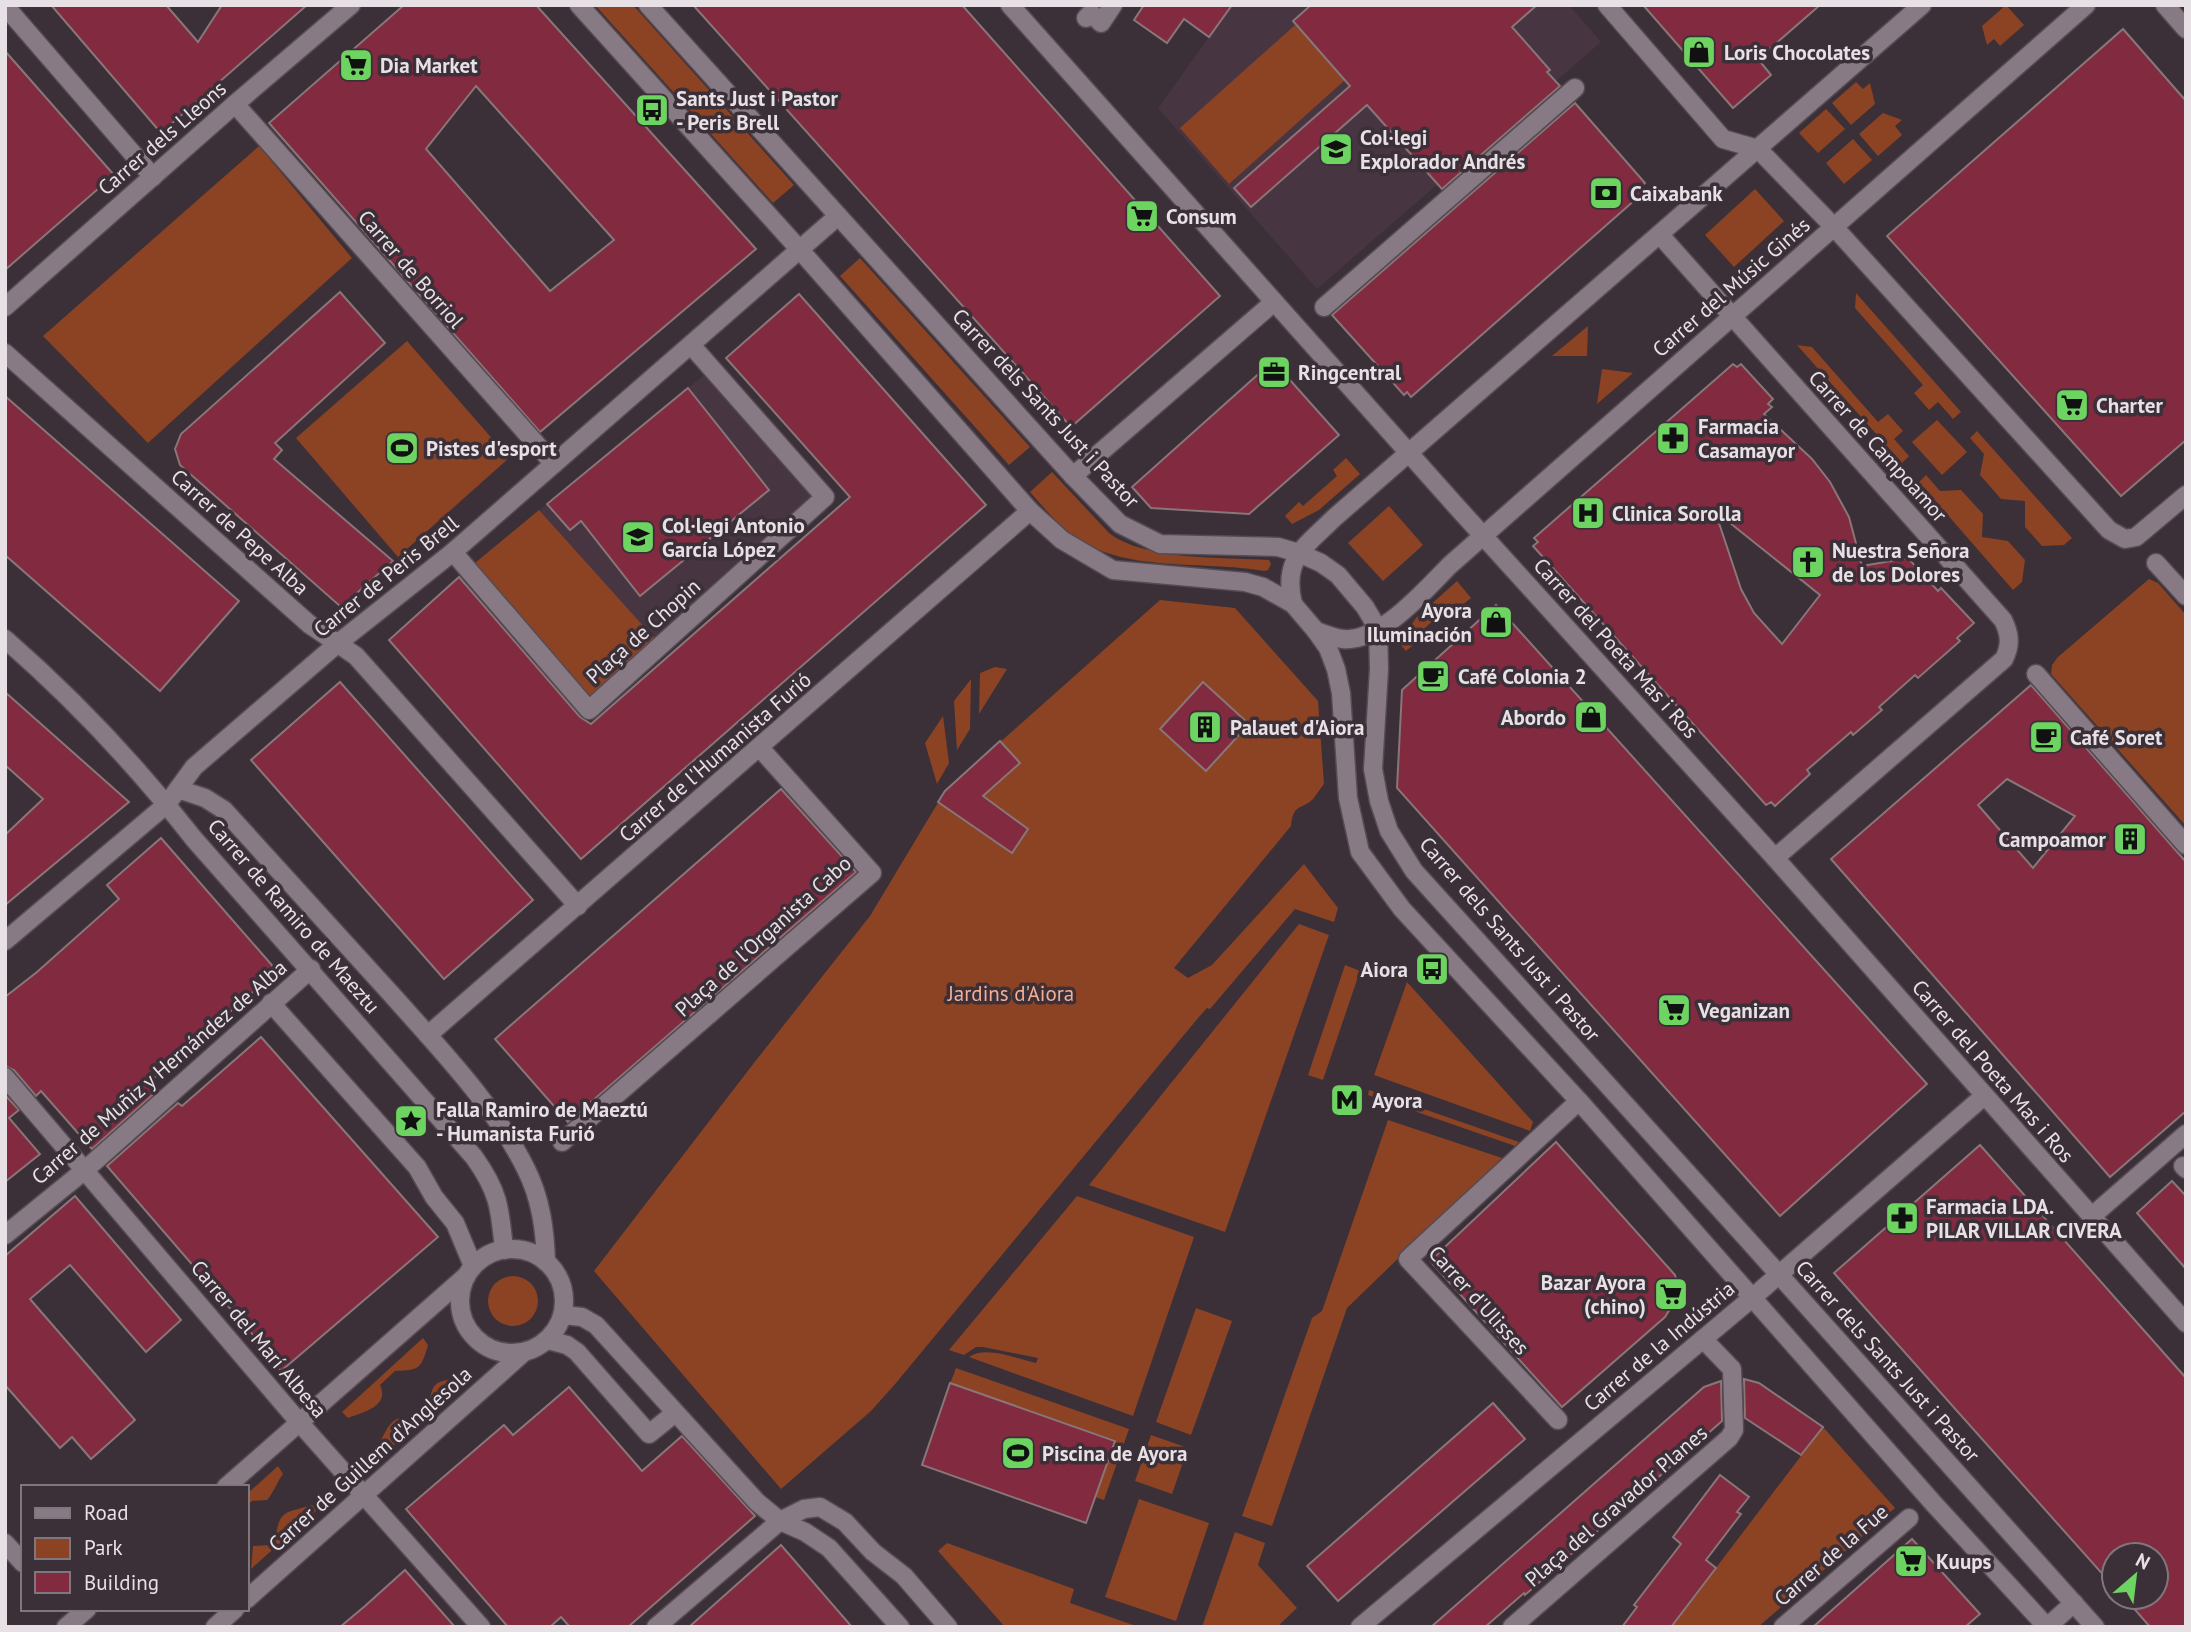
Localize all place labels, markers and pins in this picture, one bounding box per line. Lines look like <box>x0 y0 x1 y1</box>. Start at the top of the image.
shop icon: Loris Chocolates <box>1680 33 1718 71</box>
place label: Loris Chocolates <box>1724 39 1870 66</box>
supermarket icon: Dia Market <box>337 46 375 84</box>
place label: Dia Market <box>380 52 478 79</box>
place label: Sants Just i Pastor - Peris Brell <box>676 85 838 136</box>
bus stop icon: Sants Just i Pastor - Peris Brell <box>633 91 671 129</box>
place label: Col·legi Explorador Andrés <box>1360 124 1526 175</box>
school or university icon: Col·legi Explorador Andrés <box>1317 130 1355 168</box>
bank icon: Caixabank <box>1587 174 1625 212</box>
place label: Caixabank <box>1630 180 1723 207</box>
supermarket icon: Consum <box>1123 197 1161 235</box>
place label: Consum <box>1166 203 1237 230</box>
office icon: Ringcentral <box>1255 353 1293 391</box>
place label: Ringcentral <box>1298 359 1402 386</box>
supermarket icon: Charter <box>2053 386 2091 424</box>
place label: Charter <box>2096 392 2163 419</box>
place label: Farmacia Casamayor <box>1698 413 1796 464</box>
pharmacy icon: Farmacia Casamayor <box>1654 419 1692 457</box>
sports icon: Pistes d'esport <box>383 429 421 467</box>
place label: Pistes d'esport <box>426 435 557 462</box>
hospital icon: Clinica Sorolla <box>1569 494 1607 532</box>
place label: Clinica Sorolla <box>1612 500 1741 527</box>
place label: Col·legi Antonio García López <box>662 512 805 563</box>
school or university icon: Col·legi Antonio García López <box>619 518 657 556</box>
place label: Nuestra Señora de los Dolores <box>1832 537 1969 588</box>
church icon: Nuestra Señora de los Dolores <box>1789 543 1827 581</box>
place label: Ayora Iluminación <box>1367 597 1472 648</box>
shop icon: Ayora Iluminación <box>1477 603 1515 641</box>
cafe icon: Café Colonia 2 <box>1414 657 1452 695</box>
place label: Café Colonia 2 <box>1458 663 1587 690</box>
shop icon: Abordo <box>1572 698 1610 736</box>
place label: Abordo <box>1501 704 1566 731</box>
building icon: Palauet d'Aiora <box>1186 708 1224 746</box>
place label: Palauet d'Aiora <box>1230 714 1364 741</box>
cafe icon: Café Soret <box>2027 718 2065 756</box>
place label: Café Soret <box>2070 724 2163 751</box>
building icon: Campoamor <box>2111 820 2149 858</box>
place label: Campoamor <box>1999 826 2107 853</box>
bus stop icon: Aiora <box>1413 950 1451 988</box>
place label: Aiora <box>1361 956 1408 983</box>
supermarket icon: Veganizan <box>1655 991 1693 1029</box>
place label: Veganizan <box>1697 997 1790 1024</box>
metro station icon: Ayora <box>1328 1081 1366 1119</box>
place label: Ayora <box>1372 1087 1423 1114</box>
place label: Falla Ramiro de Maeztú - Humanista Furió <box>436 1096 648 1147</box>
place icon: Falla Ramiro de Maeztú - Humanista Furió <box>392 1102 430 1140</box>
place label: Farmacia LDA. PILAR VILLAR CIVERA <box>1926 1193 2122 1244</box>
pharmacy icon: Farmacia LDA. PILAR VILLAR CIVERA <box>1883 1199 1921 1237</box>
place label: Bazar Ayora (chino) <box>1541 1269 1646 1320</box>
supermarket icon: Bazar Ayora (chino) <box>1652 1275 1690 1313</box>
sports icon: Piscina de Ayora <box>999 1434 1037 1472</box>
place label: Piscina de Ayora <box>1042 1440 1187 1467</box>
supermarket icon: Kuups <box>1892 1542 1930 1580</box>
place label: Kuups <box>1936 1548 1992 1575</box>

